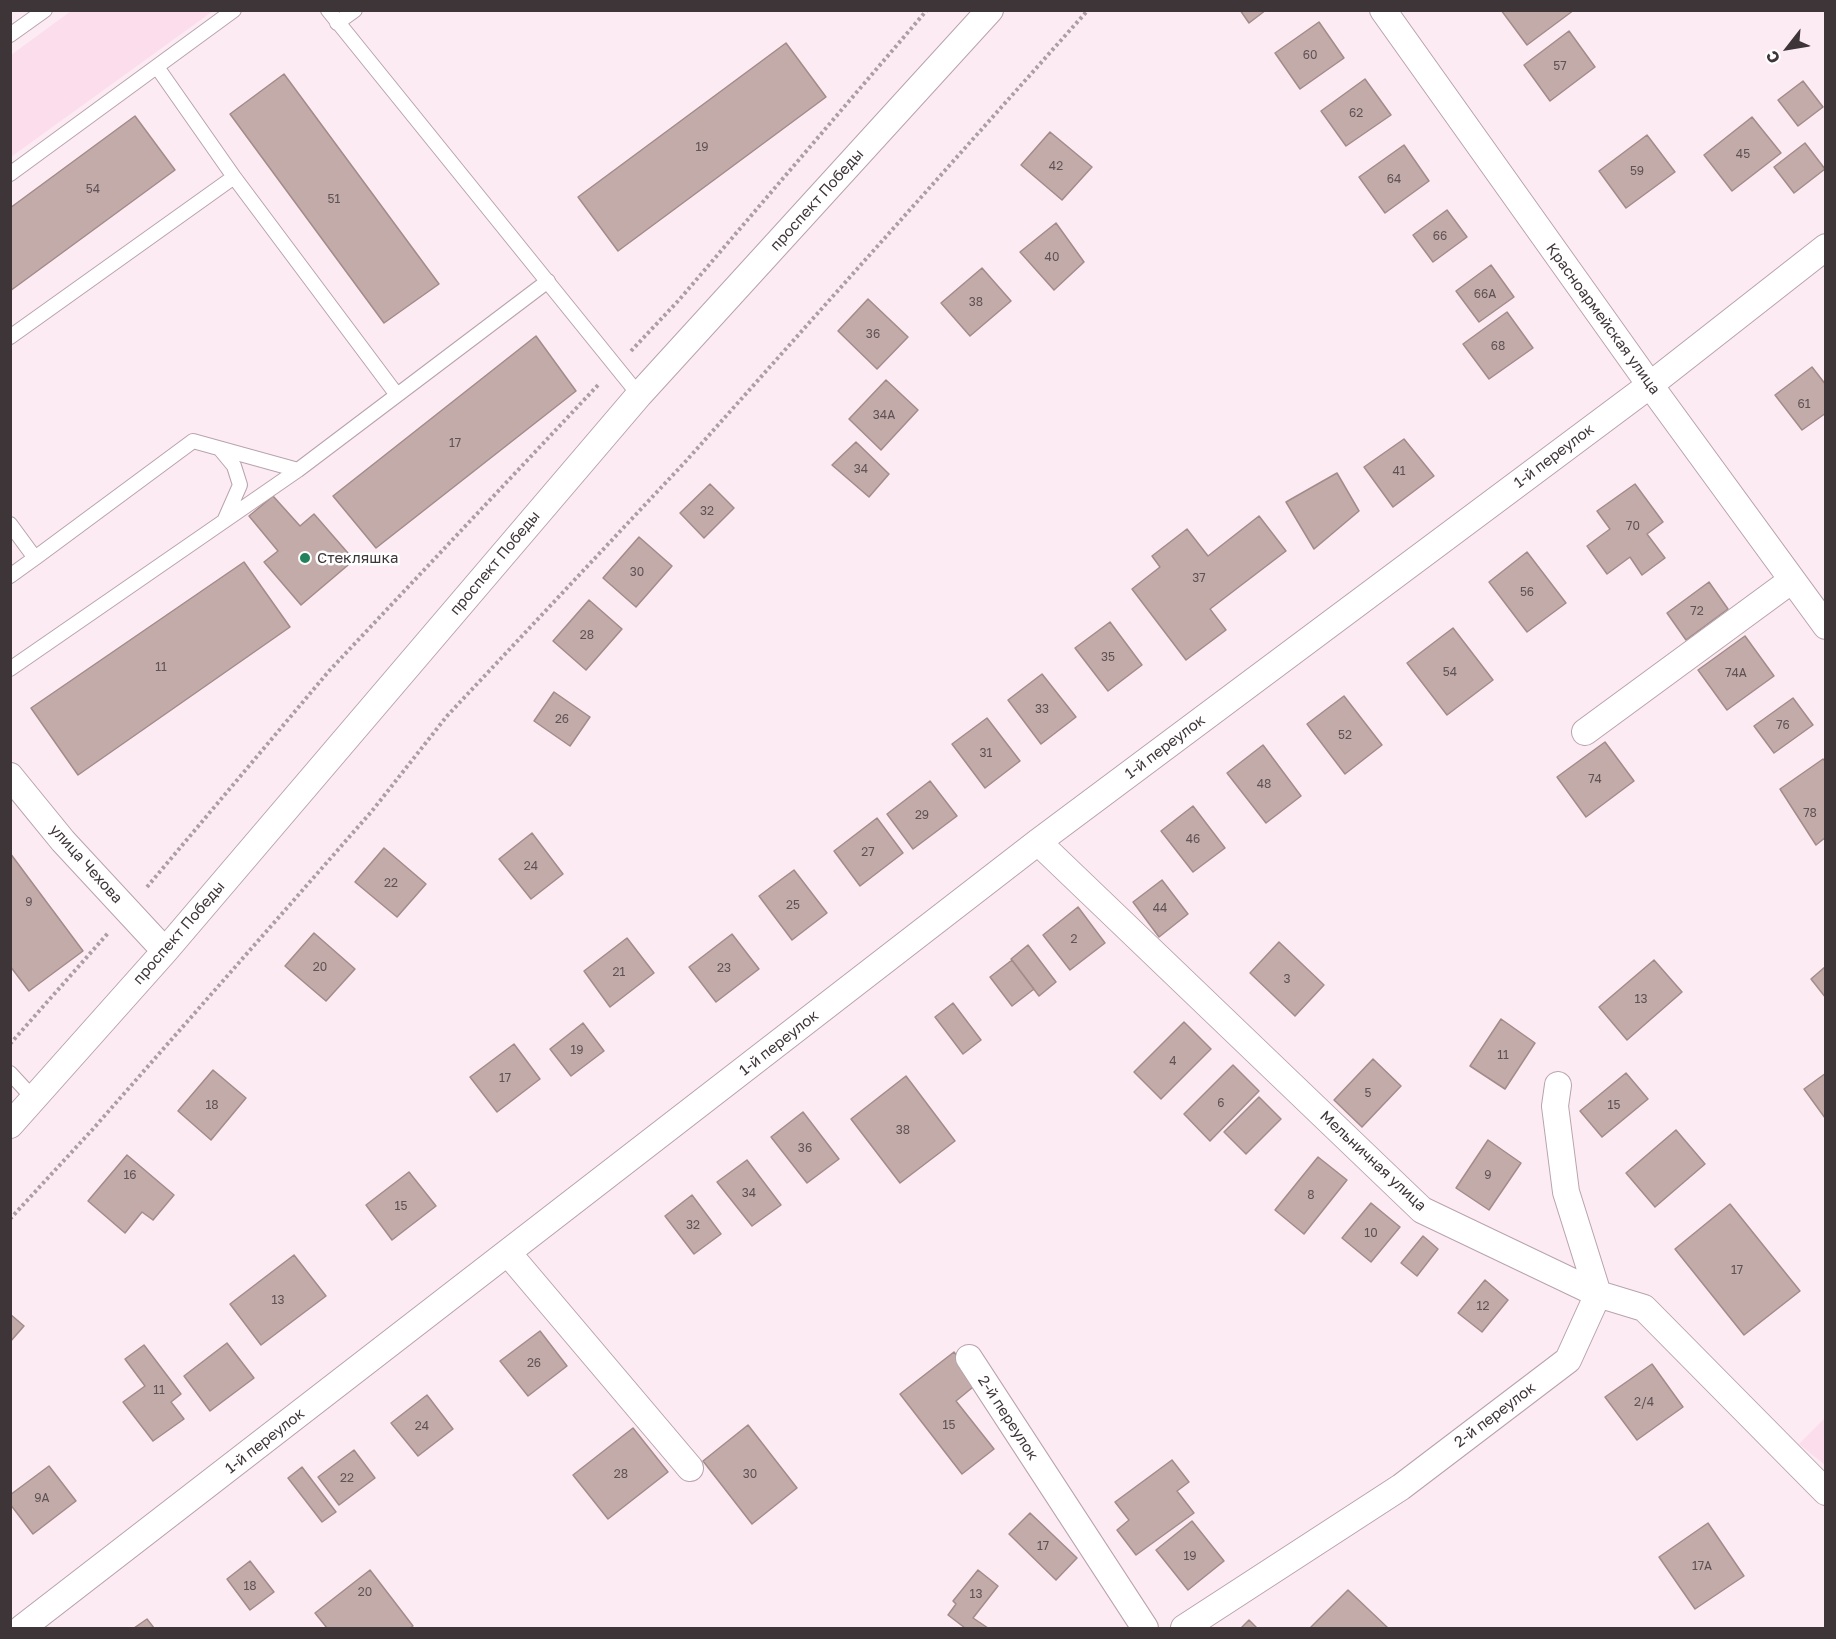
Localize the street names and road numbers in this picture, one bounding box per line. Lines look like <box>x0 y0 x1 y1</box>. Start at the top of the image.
street label: проспект Победы <box>767 145 867 255</box>
street label: Красноармейская улица <box>1542 240 1664 398</box>
street label: 1-й переулок <box>1510 420 1598 492</box>
street label: проспект Победы <box>446 507 544 619</box>
street label: 1-й переулок <box>1121 711 1209 783</box>
street label: улица Чехова <box>46 821 126 907</box>
street label: проспект Победы <box>129 878 229 988</box>
street label: 1-й переулок <box>736 1006 822 1080</box>
street label: Мельничная улица <box>1316 1107 1430 1215</box>
street label: 2-й переулок <box>974 1372 1042 1464</box>
street label: 2-й переулок <box>1451 1379 1539 1451</box>
street label: 1-й переулок <box>222 1404 308 1478</box>

